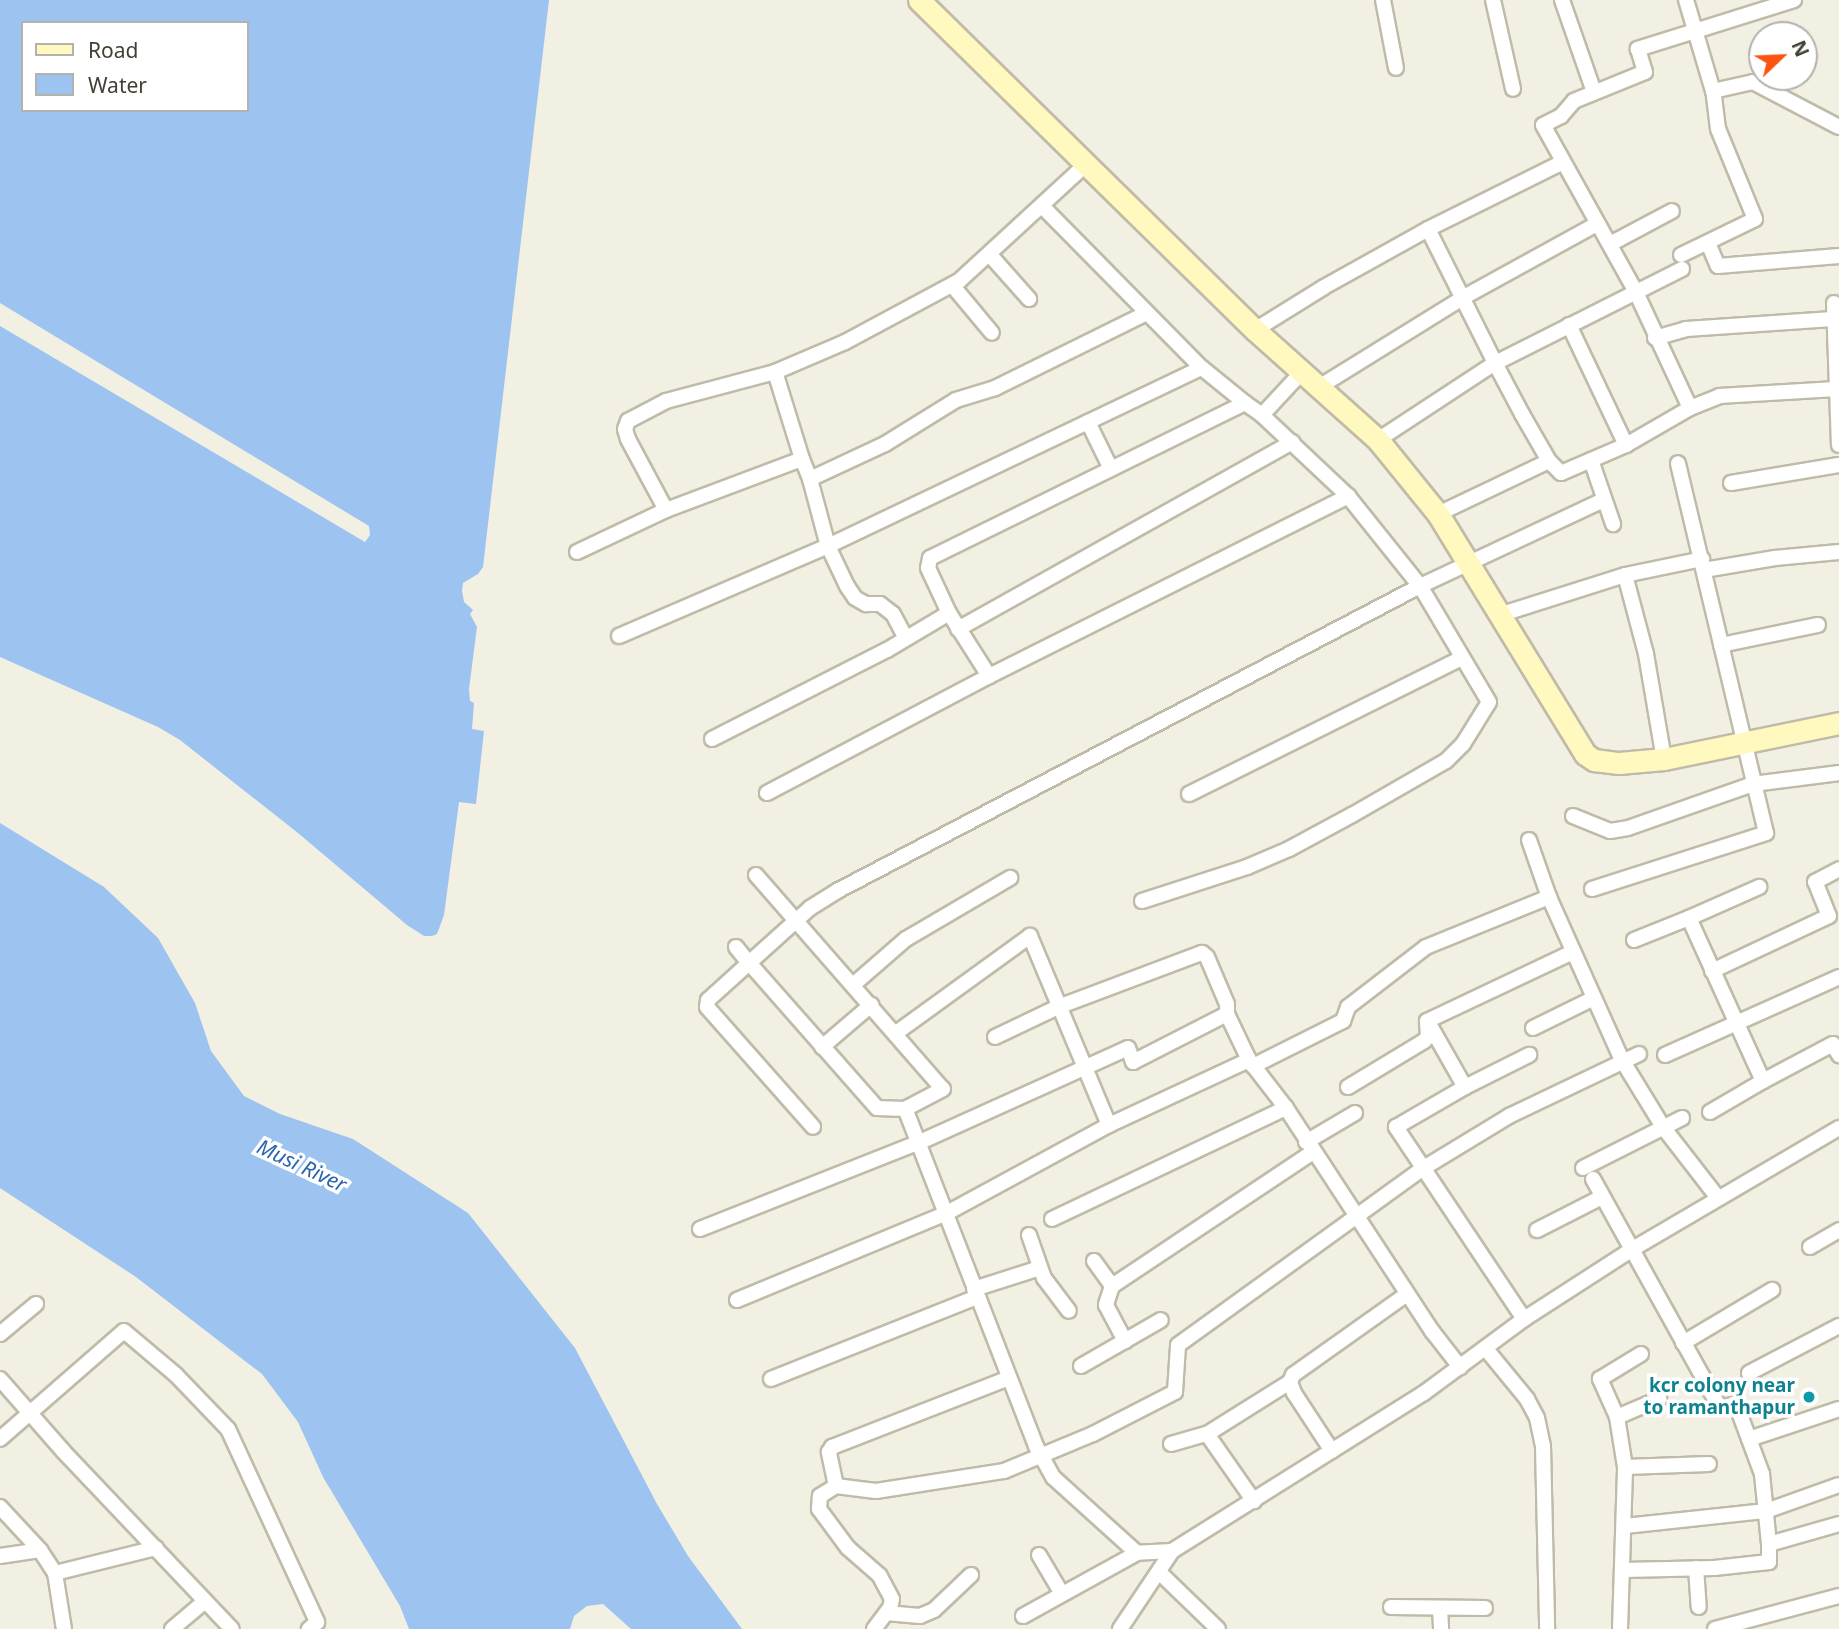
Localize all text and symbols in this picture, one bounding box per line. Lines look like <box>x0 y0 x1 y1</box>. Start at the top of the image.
legend <box>21 21 248 112</box>
north arrow <box>1748 21 1818 91</box>
text: Road <box>88 36 138 64</box>
text: N <box>1786 36 1815 61</box>
text: Water <box>88 71 147 99</box>
water label: Musi River <box>253 1133 351 1197</box>
place label: kcr colony near to ramanthapur <box>1643 1375 1795 1419</box>
marker: kcr colony near to ramanthapur <box>1801 1389 1817 1405</box>

